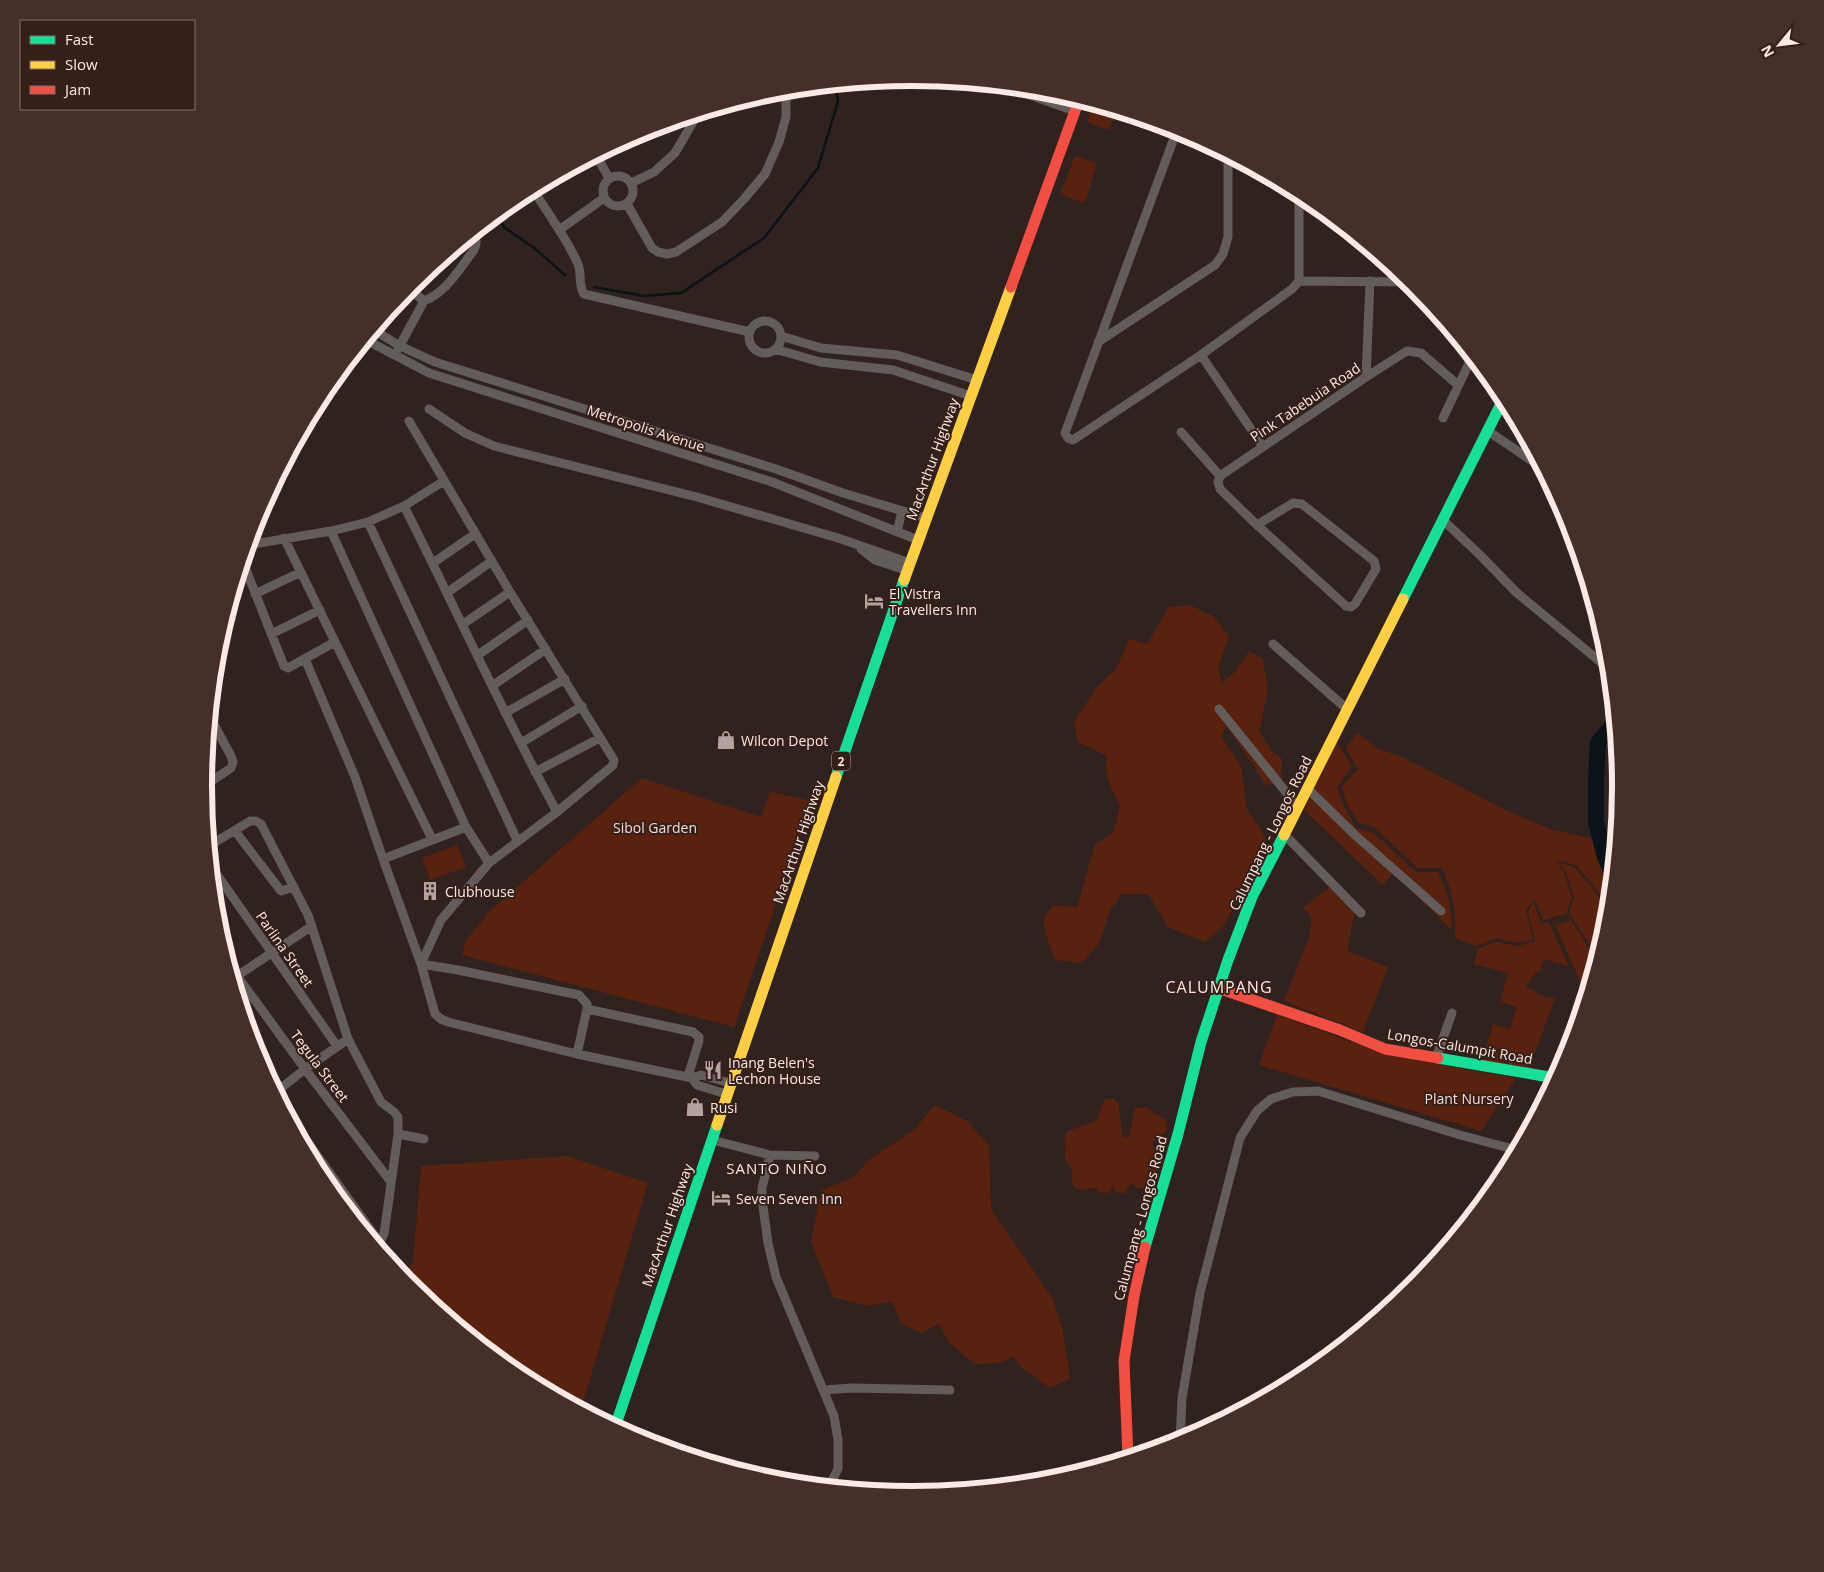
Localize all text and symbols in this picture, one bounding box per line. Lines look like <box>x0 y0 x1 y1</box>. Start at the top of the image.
legend <box>20 20 195 110</box>
north arrow <box>1754 20 1804 70</box>
text: Fast <box>65 29 94 49</box>
text: N <box>1756 42 1778 61</box>
text: Slow <box>65 54 98 74</box>
text: Jam <box>63 79 91 99</box>
street label: Pink Tabebuia Road <box>1246 358 1364 446</box>
street label: MacArthur Highway <box>901 394 963 523</box>
street label: Metropolis Avenue <box>585 400 707 456</box>
place label: El Vistra Travellers Inn <box>889 584 977 619</box>
hotel icon: El Vistra Travellers Inn <box>863 590 885 612</box>
shop icon: Wilcon Depot <box>715 729 737 751</box>
place label: Wilcon Depot <box>741 731 828 750</box>
road number: 2 <box>832 751 850 770</box>
street label: Calumpang - Longos Road <box>1224 752 1316 914</box>
street label: MacArthur Highway <box>768 777 828 906</box>
park label: Sibol Garden <box>613 818 697 837</box>
building icon: Clubhouse <box>419 880 441 902</box>
place label: Clubhouse <box>445 882 515 901</box>
street label: Parlina Street <box>252 907 318 991</box>
district label: CALUMPANG <box>1165 976 1273 998</box>
street label: Longos-Calumpit Road <box>1386 1024 1534 1068</box>
street label: Tegula Street <box>287 1026 353 1106</box>
place label: Inang Belen's Lechon House <box>728 1053 821 1088</box>
restaurant icon: Inang Belen's Lechon House <box>702 1059 724 1081</box>
park label: Plant Nursery <box>1424 1089 1515 1108</box>
shop icon: Rusi <box>684 1096 706 1118</box>
place label: Rusi <box>710 1098 737 1117</box>
street label: Calumpang - Longos Road <box>1109 1133 1171 1303</box>
district label: SANTO NIÑO <box>726 1158 828 1178</box>
street label: MacArthur Highway <box>637 1160 697 1289</box>
hotel icon: Seven Seven Inn <box>710 1187 732 1209</box>
place label: Seven Seven Inn <box>736 1189 842 1208</box>

